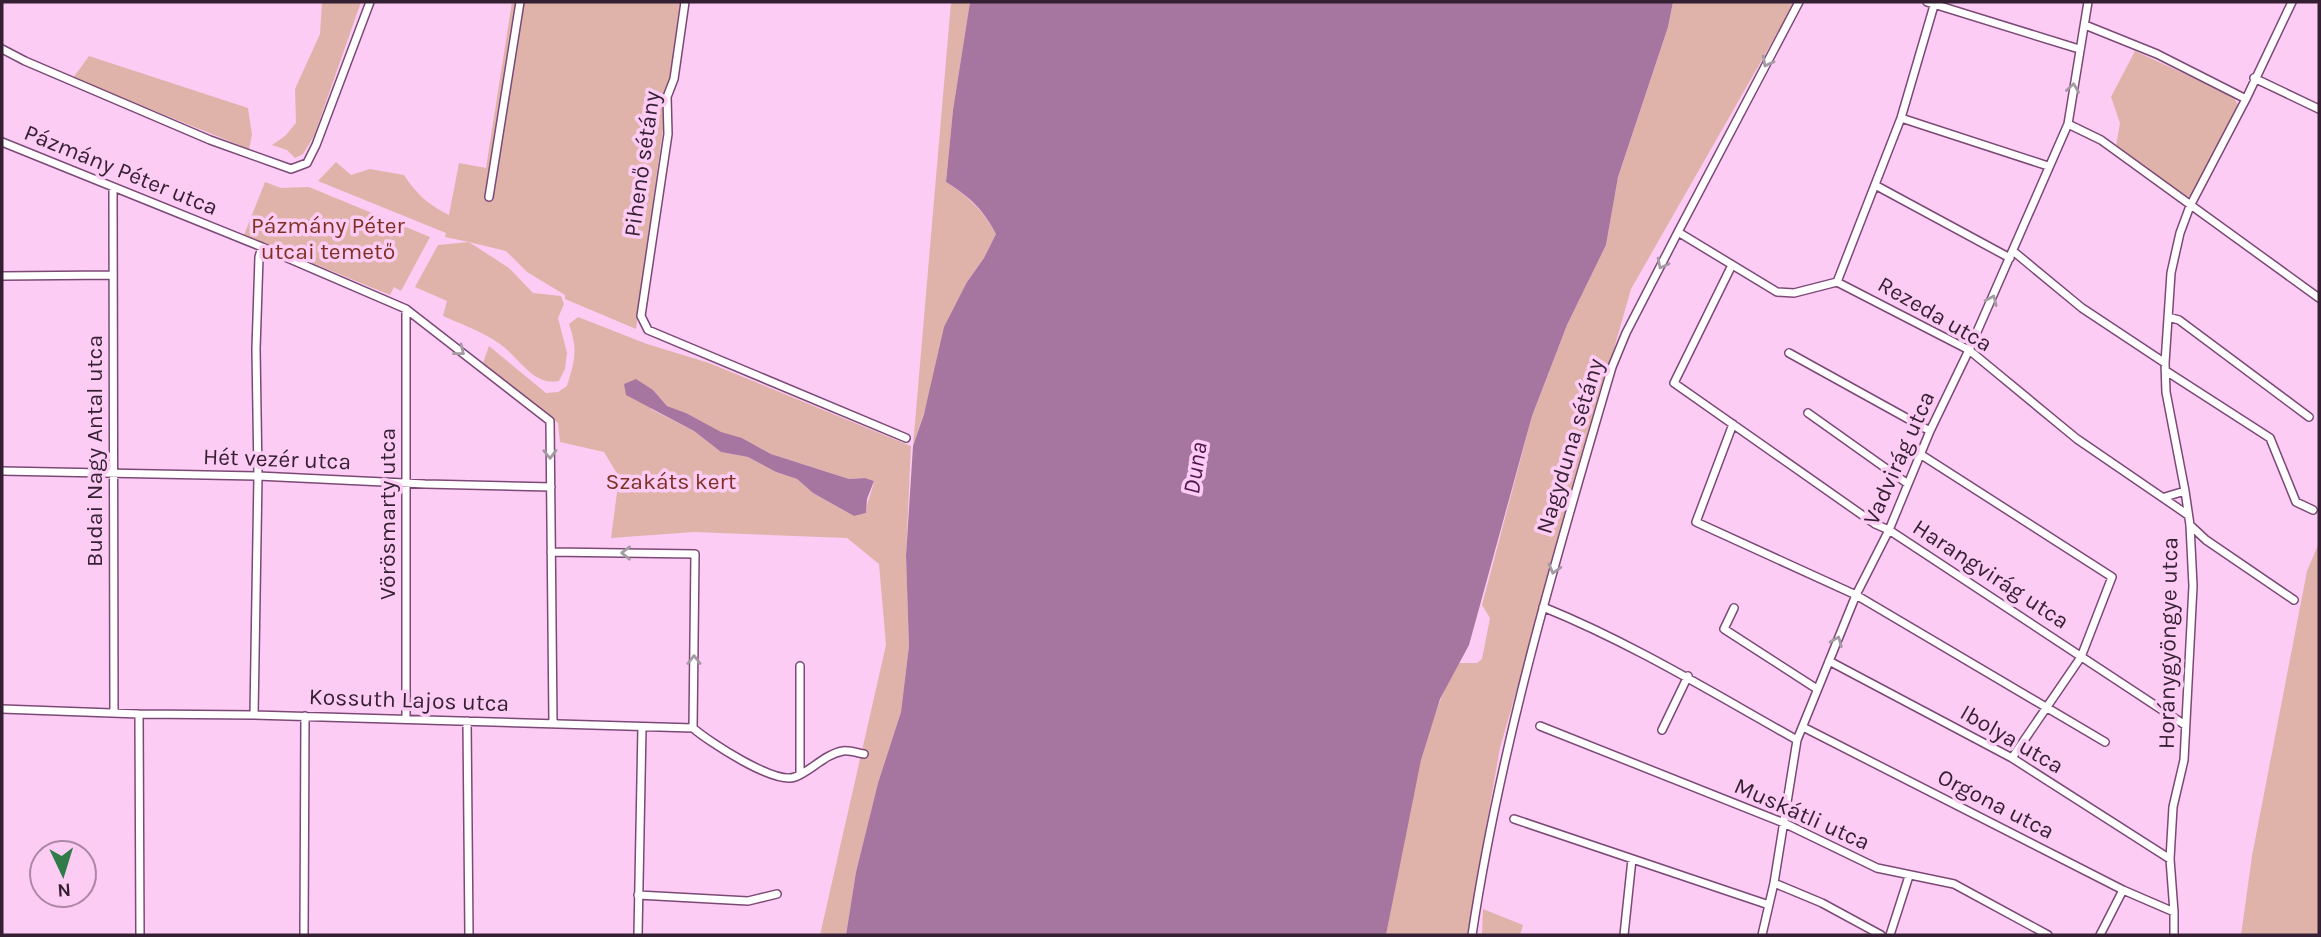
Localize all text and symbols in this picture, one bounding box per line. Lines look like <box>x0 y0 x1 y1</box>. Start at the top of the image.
one-way arrow <box>1762 55 1776 67</box>
one-way arrow <box>2065 83 2080 94</box>
street label: Pihenő sétány <box>618 89 666 239</box>
street label: Pázmány Péter utca <box>20 119 222 221</box>
park label: Pázmány Péter utcai temető <box>251 212 406 265</box>
one-way arrow <box>1656 257 1670 269</box>
street label: Rezeda utca <box>1873 270 1997 358</box>
one-way arrow <box>1983 294 1997 306</box>
street label: Budai Nagy Antal utca <box>81 335 108 567</box>
one-way arrow <box>452 343 465 356</box>
street label: Nagyduna sétány <box>1531 355 1610 537</box>
street label: Vadvirág utca <box>1857 387 1941 529</box>
street label: Vörösmarty utca <box>374 428 401 600</box>
water label: Duna <box>1177 440 1213 496</box>
street label: Hét vezér utca <box>202 443 352 475</box>
one-way arrow <box>543 449 558 460</box>
park label: Szakáts kert <box>605 468 737 495</box>
street label: Harangvirág utca <box>1908 513 2074 635</box>
street label: Horánygyöngye utca <box>2153 537 2183 749</box>
one-way arrow <box>621 545 631 561</box>
one-way arrow <box>1547 563 1562 575</box>
one-way arrow <box>1829 635 1843 647</box>
one-way arrow <box>686 654 702 665</box>
street label: Kossuth Lajos utca <box>308 683 510 717</box>
street label: Ibolya utca <box>1955 699 2069 779</box>
street label: Orgona utca <box>1933 763 2059 845</box>
street label: Muskátli utca <box>1730 772 1874 856</box>
north arrow <box>28 839 98 909</box>
text: N <box>57 879 72 901</box>

